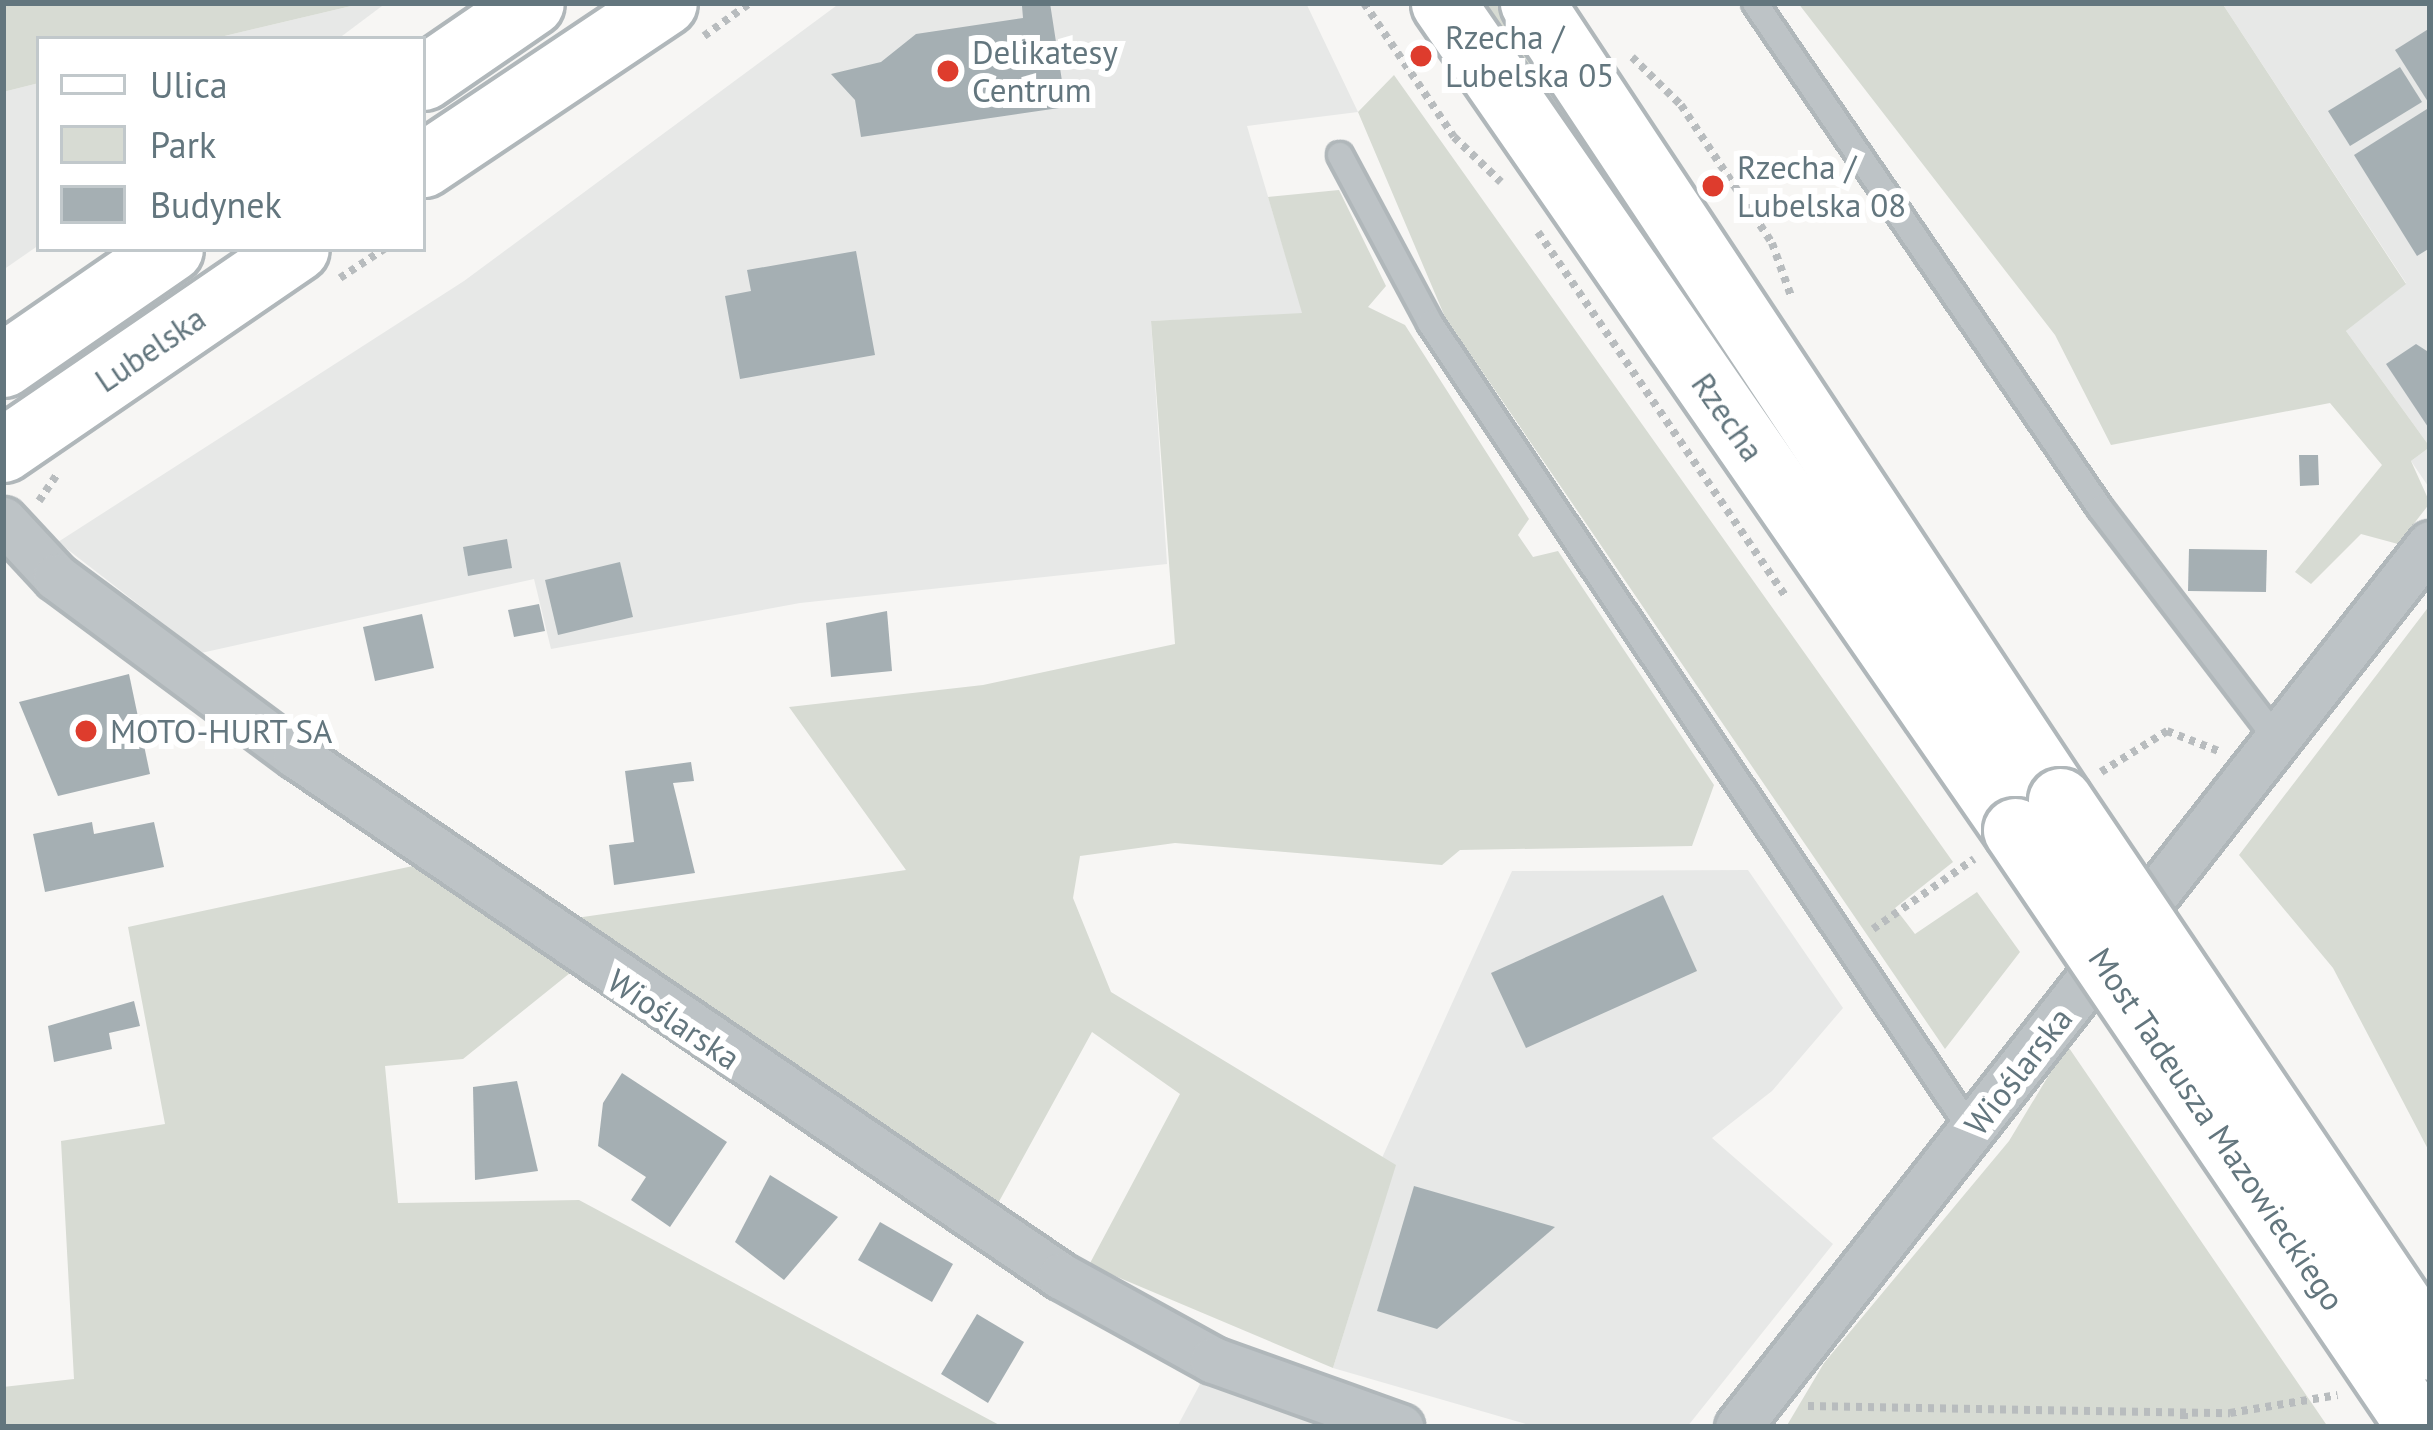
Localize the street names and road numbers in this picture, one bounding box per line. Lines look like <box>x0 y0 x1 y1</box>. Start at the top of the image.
street label: Lubelska <box>87 298 213 400</box>
street label: Rzecha <box>1683 365 1773 469</box>
street label: Most Tadeusza Mazowieckiego <box>2080 940 2354 1318</box>
street label: Wioślarska <box>600 960 748 1078</box>
street label: Wioślarska <box>1956 999 2080 1143</box>

